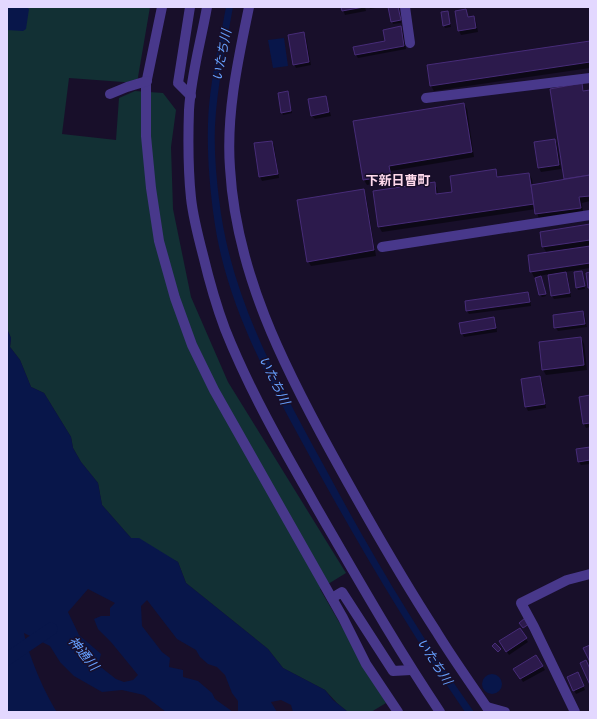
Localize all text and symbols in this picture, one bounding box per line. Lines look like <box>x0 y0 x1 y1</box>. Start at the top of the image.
water label: いたち川 <box>208 26 234 82</box>
district label: 下新日曹町 <box>365 172 431 188</box>
water label: いたち川 <box>256 353 294 409</box>
water label: 神通川 <box>66 633 104 675</box>
water label: いたち川 <box>414 635 457 689</box>

